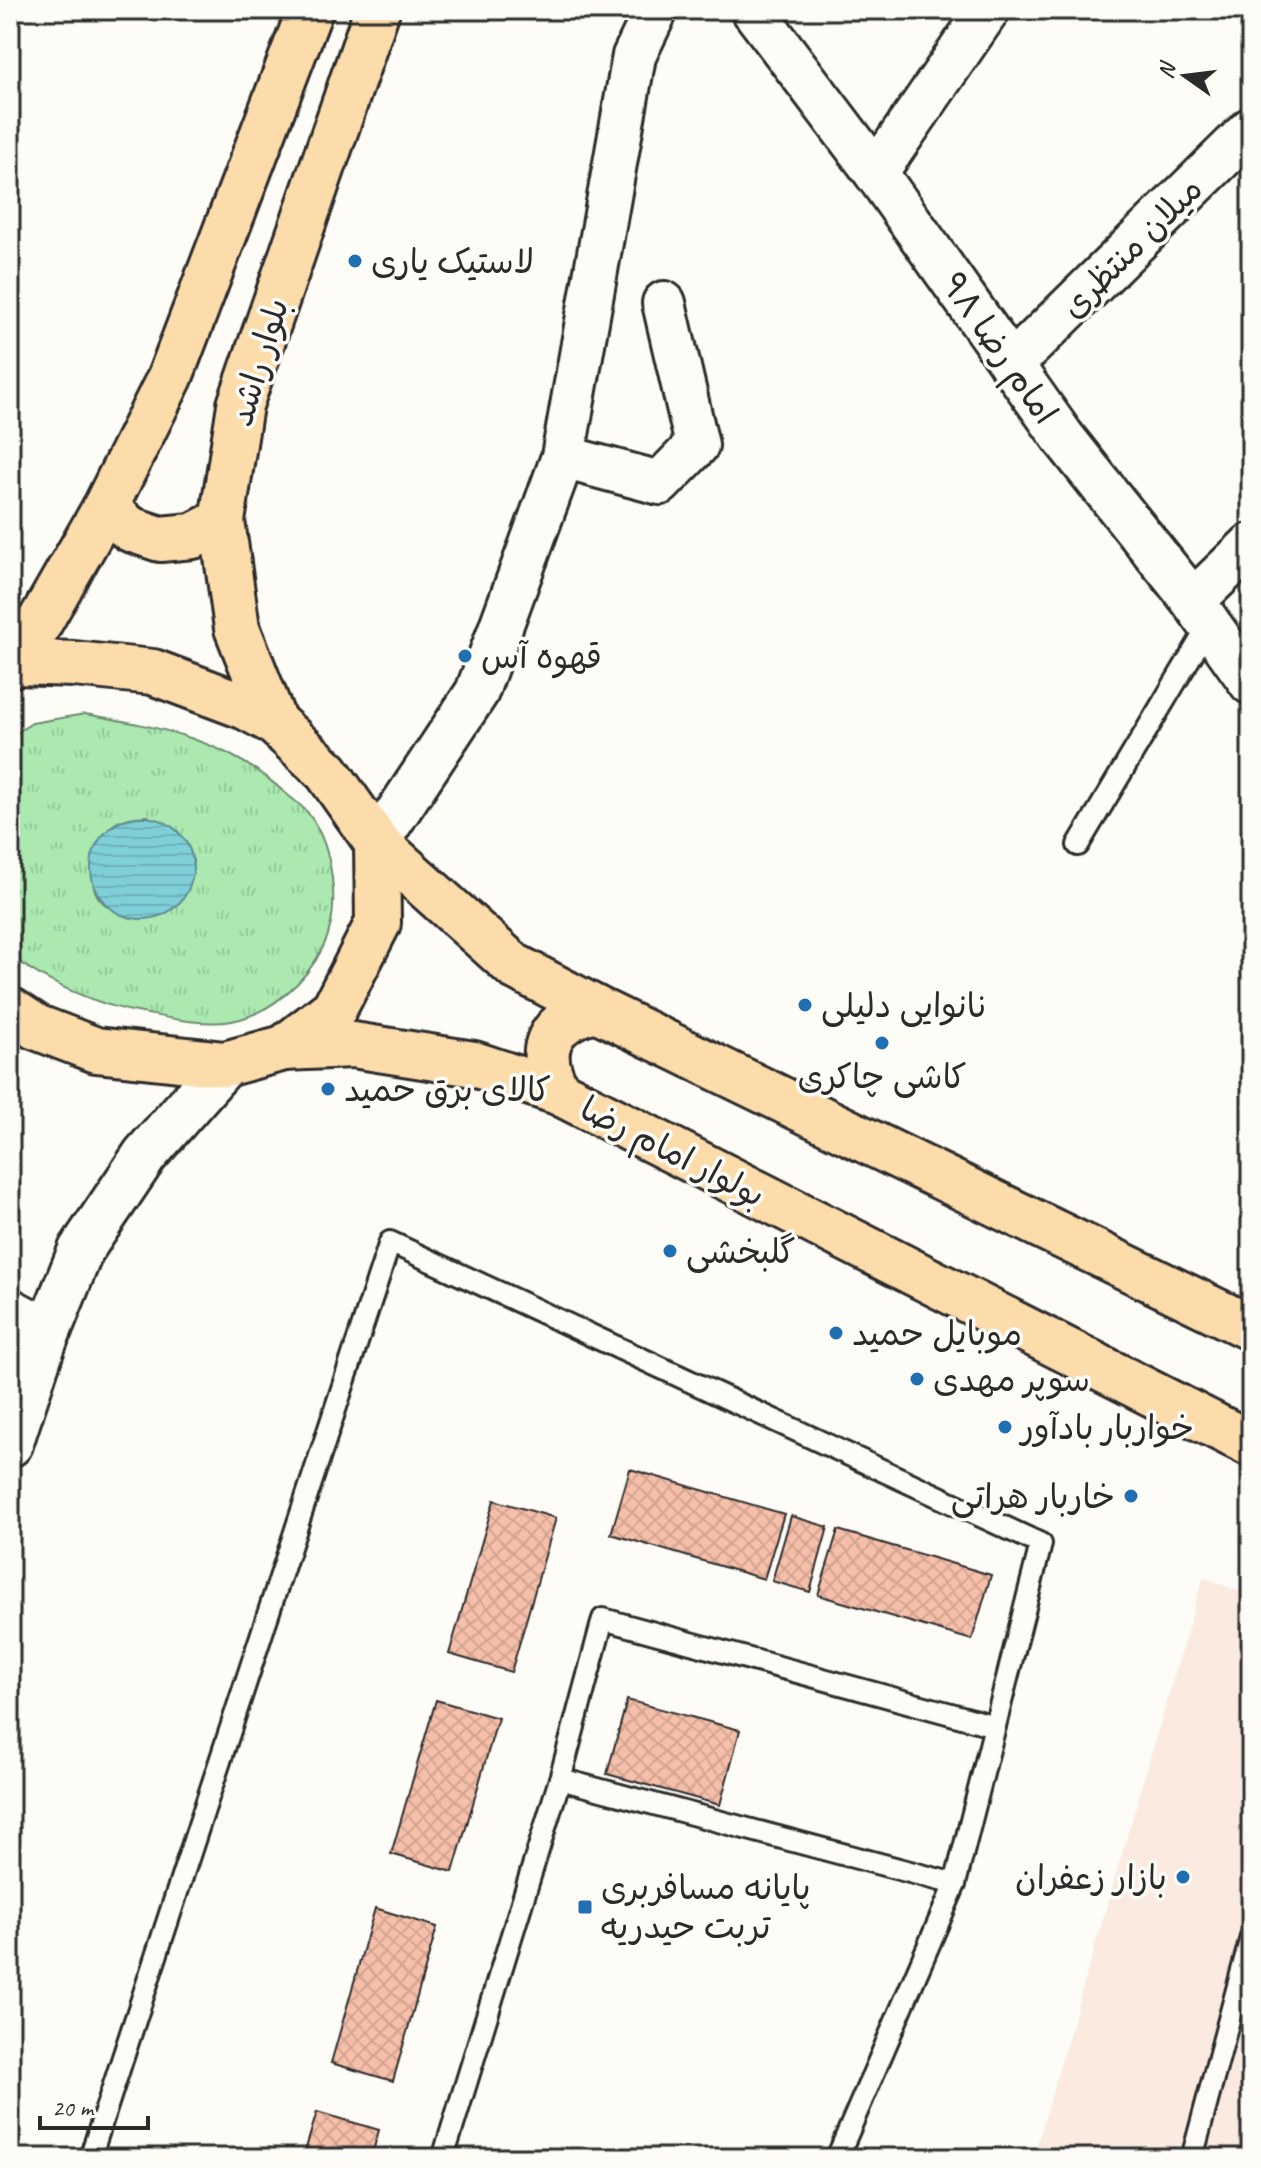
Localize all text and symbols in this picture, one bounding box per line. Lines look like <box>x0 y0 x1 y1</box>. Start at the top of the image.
north arrow <box>1145 36 1225 116</box>
text: N <box>1151 58 1183 81</box>
street label: میلان منتظری <box>1051 167 1211 327</box>
place label: لاستیک یاری <box>371 240 534 283</box>
marker: لاستیک یاری <box>346 252 364 270</box>
street label: امام رضا ۹۸ <box>928 264 1067 435</box>
street label: بلوار راشد <box>219 293 298 431</box>
place label: قهوه آس <box>481 635 602 679</box>
marker: قهوه آس <box>456 647 474 665</box>
place label: نانوایی دلیلی <box>821 984 988 1027</box>
marker: نانوایی دلیلی <box>796 996 814 1014</box>
marker: کاشی چاکری <box>873 1034 891 1052</box>
place label: کاشی چاکری <box>798 1055 966 1098</box>
place label: کالای برق حمید <box>344 1068 551 1111</box>
marker: کالای برق حمید <box>319 1080 337 1098</box>
street label: بولوار امام رضا <box>571 1087 772 1220</box>
place label: گلبخشی <box>686 1230 796 1273</box>
marker: گلبخشی <box>661 1242 679 1260</box>
place label: موبایل حمید <box>852 1312 1022 1355</box>
marker: موبایل حمید <box>827 1324 845 1342</box>
place label: سوپر مهدی <box>933 1358 1090 1401</box>
marker: سوپر مهدی <box>908 1370 926 1388</box>
place label: خواربار بادآور <box>1018 1406 1194 1449</box>
marker: خواربار بادآور <box>996 1418 1014 1436</box>
place label: خاربار هراتی <box>951 1475 1115 1518</box>
marker: خاربار هراتی <box>1122 1487 1140 1505</box>
place label: بازار زعفران <box>1015 1856 1167 1899</box>
place label: پایانه مسافربری تربت حیدریه <box>601 1866 811 1948</box>
marker: بازار زعفران <box>1174 1868 1192 1886</box>
marker: پایانه مسافربری تربت حیدریه <box>576 1898 594 1916</box>
scale bar <box>40 2080 148 2130</box>
text: 20 m <box>52 2093 95 2123</box>

